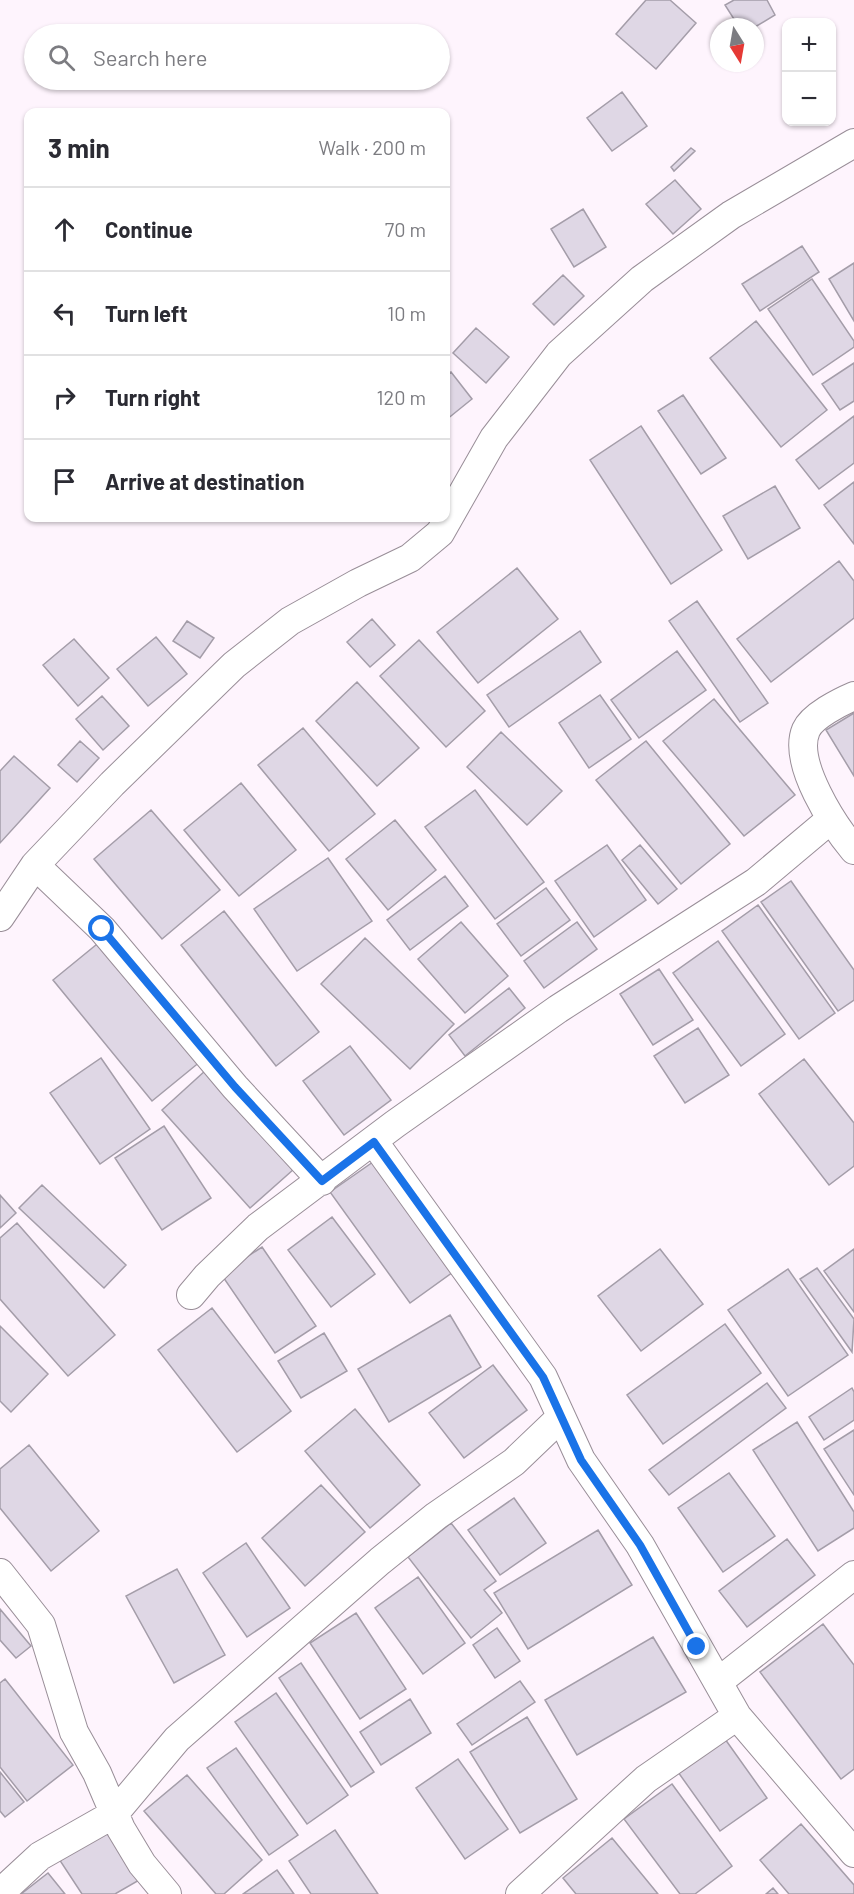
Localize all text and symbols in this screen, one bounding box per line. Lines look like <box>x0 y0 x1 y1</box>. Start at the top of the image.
north arrow <box>710 18 764 72</box>
map controls <box>782 18 836 126</box>
button: + <box>782 18 836 72</box>
search box <box>24 24 450 90</box>
icon: search <box>45 41 78 74</box>
text: Search here <box>93 44 207 70</box>
button: − <box>782 72 836 126</box>
text: 3 min <box>48 132 110 163</box>
text: Walk · 200 m <box>318 135 426 159</box>
icon: ahead <box>48 213 81 246</box>
text: Continue <box>105 216 193 242</box>
text: 70 m <box>385 217 426 241</box>
icon: left <box>48 297 81 330</box>
text: Turn left <box>105 300 188 326</box>
text: 10 m <box>387 301 426 325</box>
icon: right <box>48 381 81 414</box>
text: Turn right <box>105 384 200 410</box>
text: 120 m <box>376 385 426 409</box>
icon: arrive <box>48 465 81 498</box>
text: Arrive at destination <box>105 468 304 494</box>
route start <box>88 915 114 941</box>
route end <box>683 1633 709 1659</box>

